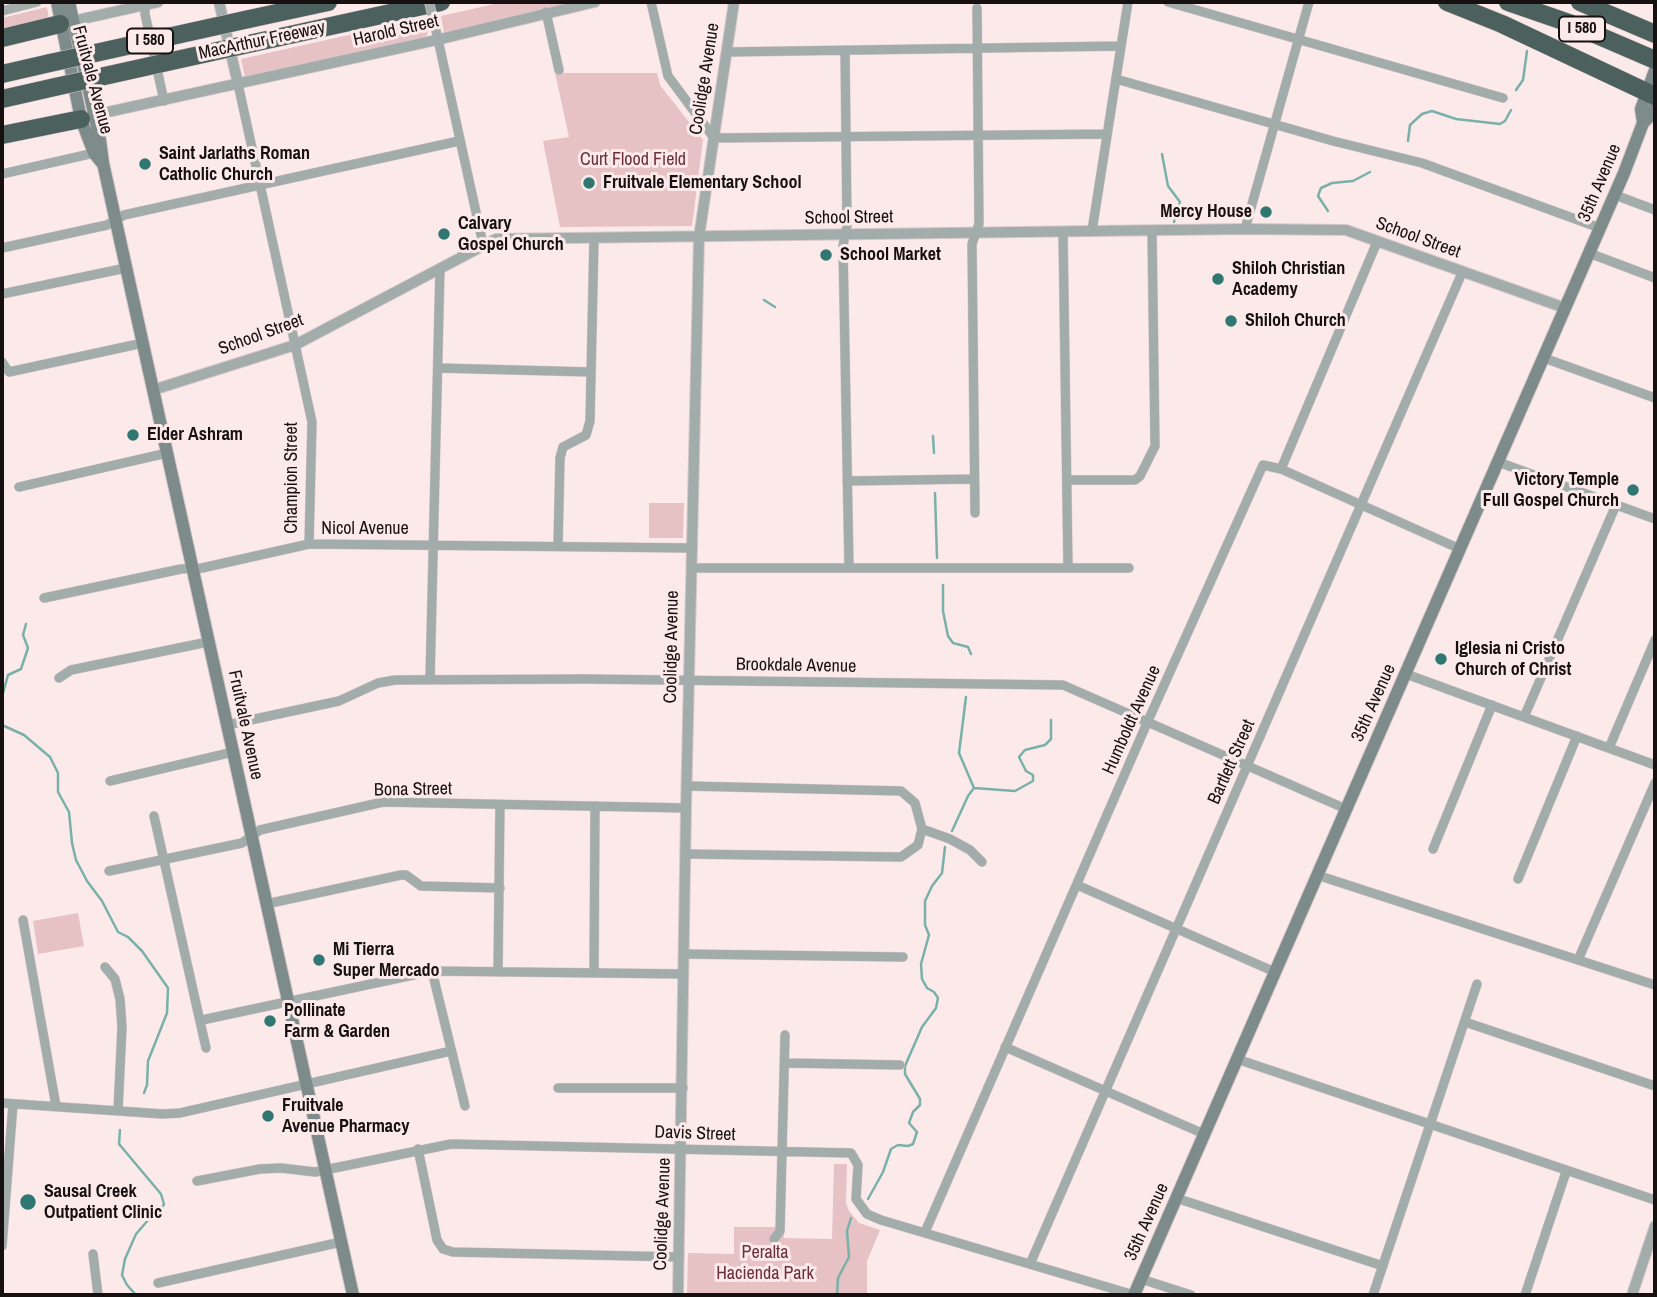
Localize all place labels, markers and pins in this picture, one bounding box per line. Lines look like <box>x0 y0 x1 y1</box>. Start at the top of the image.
place label: Saint Jarlaths Roman Catholic Church <box>159 143 310 186</box>
marker: Saint Jarlaths Roman Catholic Church <box>137 156 153 172</box>
place label: Fruitvale Elementary School <box>603 172 802 194</box>
marker: Fruitvale Elementary School <box>581 175 597 191</box>
place label: Mercy House <box>1160 201 1252 223</box>
marker: Mercy House <box>1258 204 1274 220</box>
place label: Calvary Gospel Church <box>458 213 564 256</box>
marker: Calvary Gospel Church <box>436 226 452 242</box>
place label: School Market <box>840 244 941 266</box>
marker: School Market <box>818 247 834 263</box>
place label: Shiloh Christian Academy <box>1232 258 1345 300</box>
marker: Shiloh Christian Academy <box>1210 271 1226 287</box>
place label: Shiloh Church <box>1245 310 1346 332</box>
marker: Shiloh Church <box>1223 313 1239 329</box>
place label: Elder Ashram <box>147 424 243 446</box>
marker: Elder Ashram <box>125 427 141 443</box>
place label: Victory Temple Full Gospel Church <box>1483 469 1619 512</box>
marker: Victory Temple Full Gospel Church <box>1625 482 1641 498</box>
place label: Iglesia ni Cristo Church of Christ <box>1455 638 1571 680</box>
marker: Iglesia ni Cristo Church of Christ <box>1433 651 1449 667</box>
place label: Mi Tierra Super Mercado <box>333 939 440 982</box>
marker: Mi Tierra Super Mercado <box>311 952 327 968</box>
place label: Pollinate Farm & Garden <box>284 1000 390 1042</box>
marker: Pollinate Farm & Garden <box>262 1013 278 1029</box>
place label: Fruitvale Avenue Pharmacy <box>282 1095 409 1138</box>
marker: Fruitvale Avenue Pharmacy <box>260 1108 276 1124</box>
place label: Sausal Creek Outpatient Clinic <box>44 1181 162 1224</box>
marker: Sausal Creek Outpatient Clinic <box>18 1192 38 1212</box>

